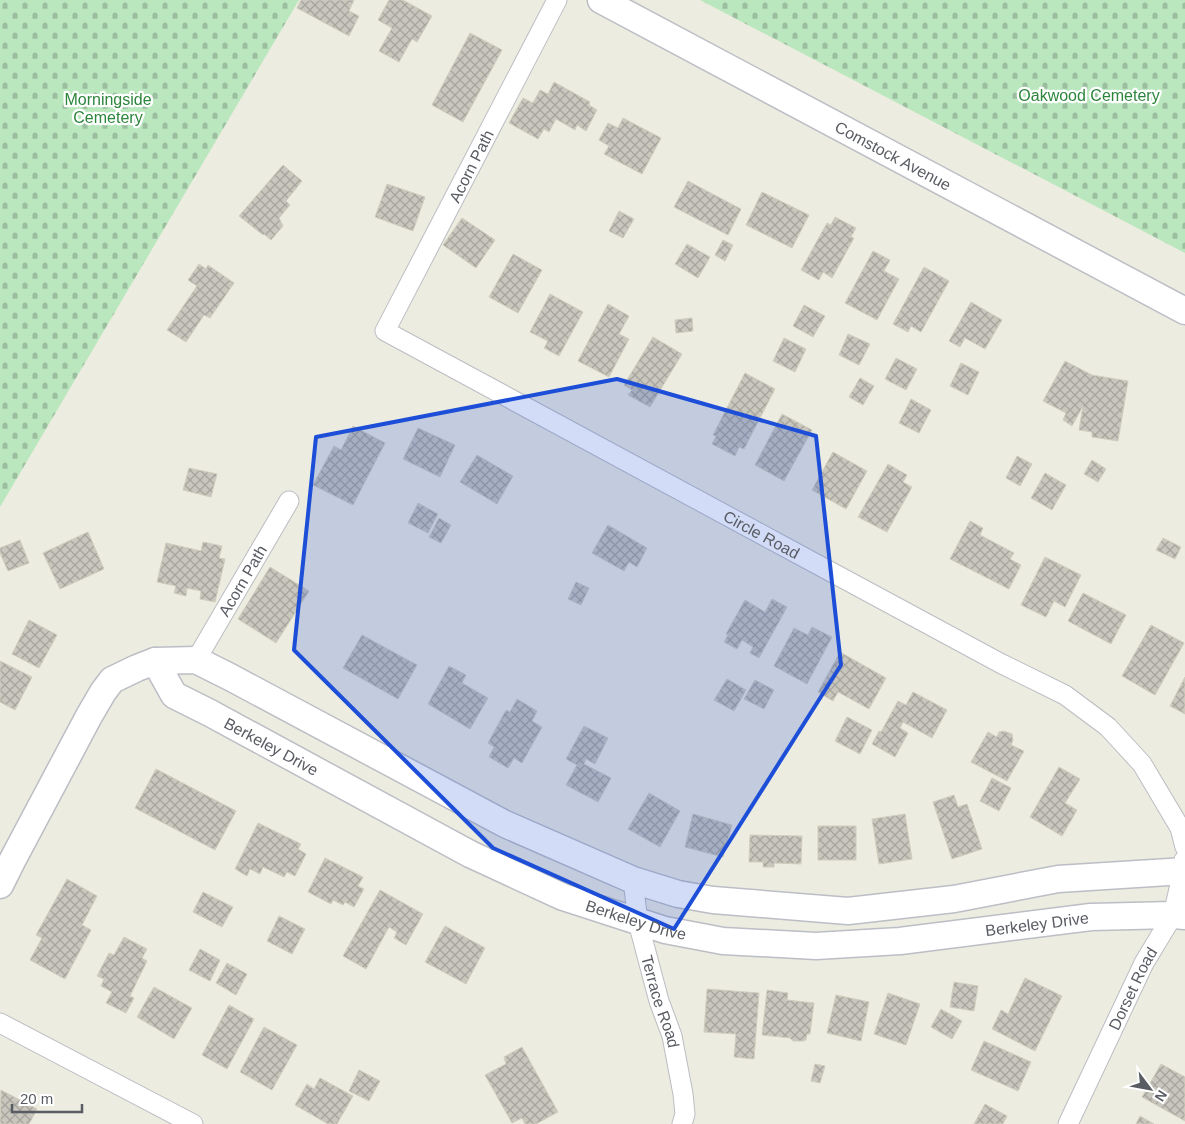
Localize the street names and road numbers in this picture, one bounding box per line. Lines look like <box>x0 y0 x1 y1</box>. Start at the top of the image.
street label: Comstock Avenue <box>832 118 954 194</box>
street label: Acorn Path <box>446 127 497 205</box>
street label: Circle Road <box>720 507 802 562</box>
street label: Acorn Path <box>216 542 270 619</box>
street label: Berkeley Drive <box>221 714 321 779</box>
street label: Berkeley Drive <box>584 897 688 943</box>
street label: Berkeley Drive <box>984 909 1090 939</box>
street label: Dorset Road <box>1106 944 1160 1033</box>
street label: Terrace Road <box>638 953 682 1049</box>

